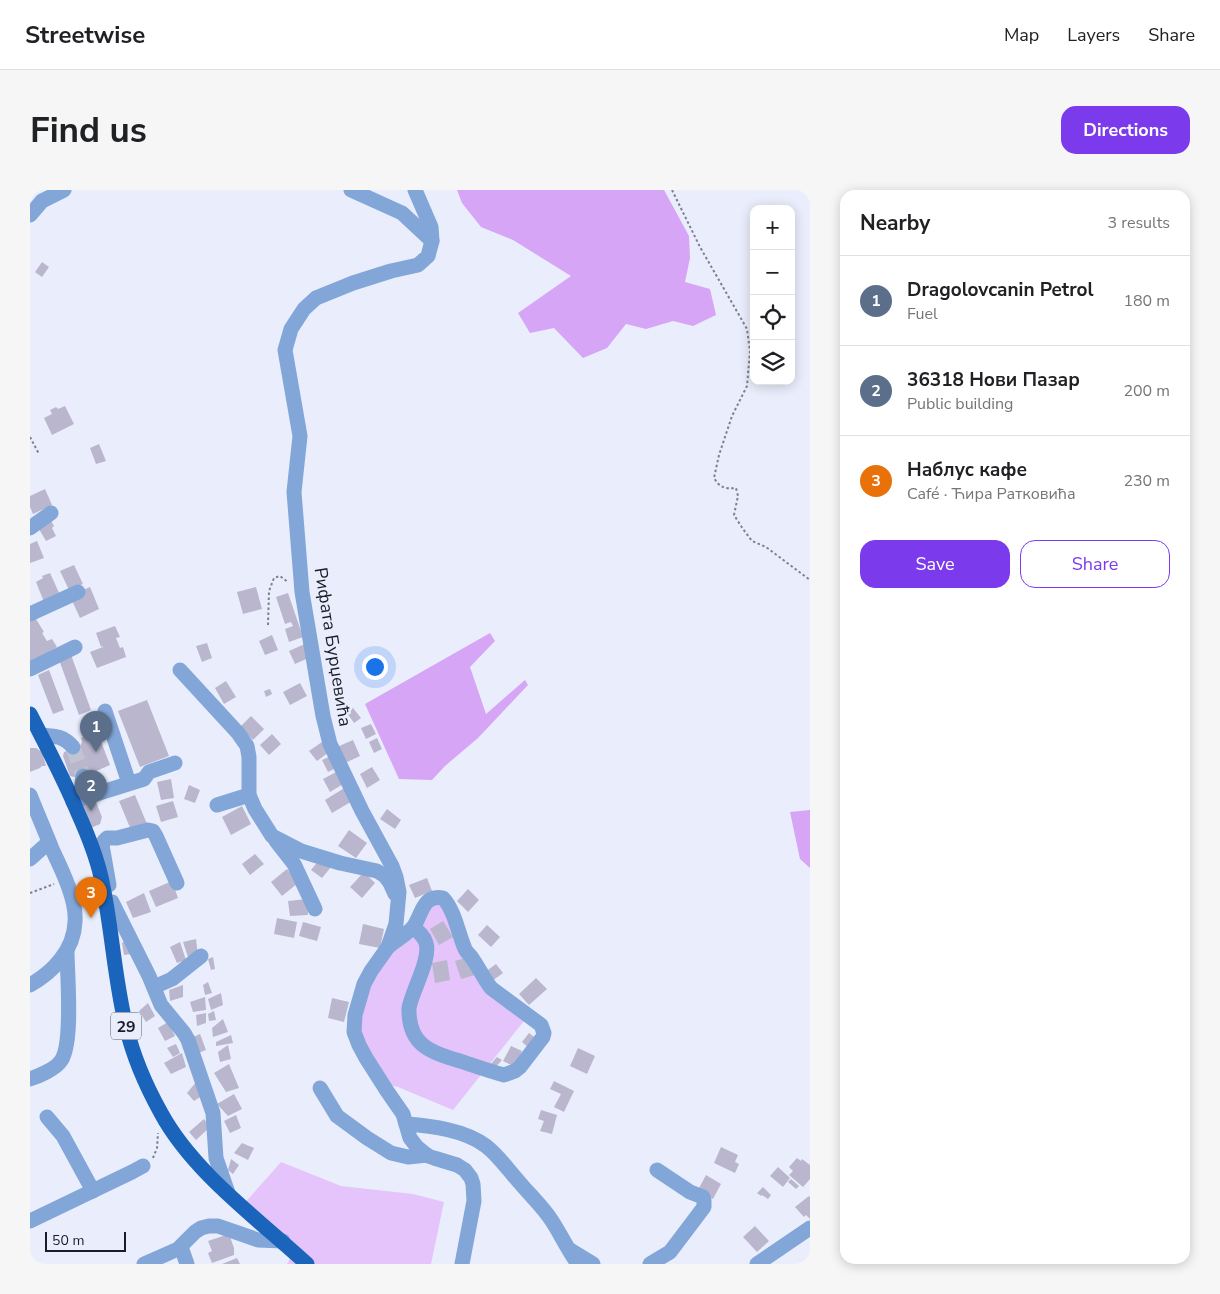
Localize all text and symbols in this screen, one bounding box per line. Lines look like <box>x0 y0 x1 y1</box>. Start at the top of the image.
text: Streetwise <box>25 19 145 51</box>
text: Map <box>1004 23 1039 47</box>
text: Layers <box>1067 23 1120 47</box>
text: Share <box>1148 23 1195 47</box>
button: Directions <box>1061 106 1190 154</box>
text: Find us <box>30 107 147 154</box>
map controls <box>750 205 795 385</box>
button: + <box>750 205 795 250</box>
text: Nearby <box>860 209 930 237</box>
text: 3 results <box>1108 212 1170 234</box>
button: − <box>750 250 795 295</box>
text: Dragolovcanin Petrol <box>907 277 1093 303</box>
text: 1 <box>871 290 881 312</box>
text: 180 m <box>1123 290 1170 312</box>
button: locate <box>750 295 795 340</box>
text: Fuel <box>907 303 938 325</box>
button: layers <box>750 340 795 385</box>
text: 36318 Нови Пазар <box>907 367 1080 393</box>
text: 2 <box>871 380 881 402</box>
text: 200 m <box>1123 380 1170 402</box>
text: Public building <box>907 393 1013 415</box>
text: Наблус кафе <box>907 457 1027 483</box>
text: 3 <box>871 470 881 492</box>
text: 230 m <box>1123 470 1170 492</box>
text: Café · Ћира Ратковића <box>907 483 1076 505</box>
button: Save <box>860 540 1010 588</box>
button: Share <box>1020 540 1170 588</box>
street label: Рифата Бурџевића <box>309 566 357 728</box>
your location <box>362 654 388 680</box>
pin: 1 <box>80 711 112 752</box>
pin: 2 <box>75 770 107 811</box>
pin: 3 <box>75 877 107 918</box>
road number: 29 <box>111 1012 141 1039</box>
scale bar <box>45 1229 126 1252</box>
text: 50 m <box>52 1231 84 1250</box>

